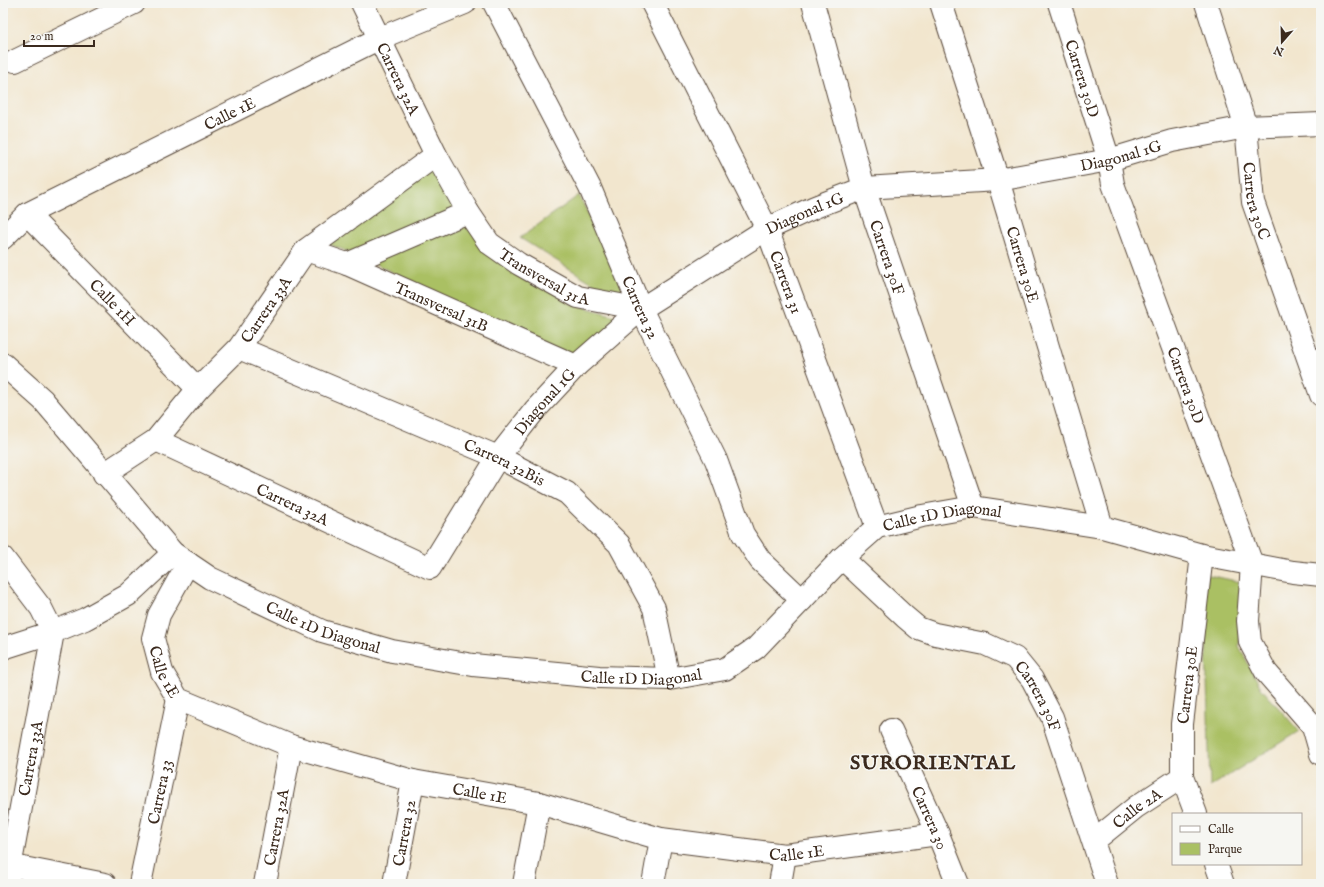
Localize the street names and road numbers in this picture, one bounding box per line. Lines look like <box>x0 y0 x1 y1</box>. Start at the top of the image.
street label: Carrera 30D <box>1059 38 1103 120</box>
street label: Carrera 32A <box>371 40 424 120</box>
street label: Calle 1E <box>201 94 259 136</box>
street label: Diagonal 1G <box>1079 137 1164 177</box>
street label: Carrera 30C <box>1237 161 1273 243</box>
street label: Diagonal 1G <box>763 189 847 240</box>
street label: Carrera 30F <box>864 218 908 298</box>
street label: Carrera 30E <box>1000 224 1042 305</box>
street label: Transversal 31A <box>494 245 592 311</box>
street label: Carrera 31 <box>764 248 805 317</box>
street label: Carrera 33A <box>237 272 298 348</box>
street label: Carrera 32 <box>616 273 662 343</box>
street label: Calle 1H <box>84 276 139 331</box>
street label: Transversal 31B <box>391 278 491 338</box>
street label: Carrera 30D <box>1161 344 1208 427</box>
street label: Diagonal 1G <box>511 365 581 440</box>
street label: Carrera 32Bis <box>460 436 548 492</box>
street label: Carrera 32A <box>252 480 333 532</box>
street label: Calle 1D Diagonal <box>881 499 1004 537</box>
street label: Calle 1D Diagonal <box>262 598 383 659</box>
street label: Calle 1E <box>143 644 183 702</box>
street label: Carrera 30E <box>1174 645 1203 725</box>
street label: Carrera 30F <box>1009 657 1064 734</box>
street label: Calle 1D Diagonal <box>580 665 704 692</box>
street label: Carrera 33A <box>15 718 49 798</box>
street label: Carrera 33 <box>144 758 177 827</box>
street label: Calle 1E <box>451 780 508 809</box>
street label: Carrera 30 <box>906 783 951 853</box>
street label: Calle 2A <box>1109 784 1167 834</box>
street label: Carrera 32A <box>261 786 295 868</box>
street label: Carrera 32 <box>389 798 421 868</box>
street label: Calle 1E <box>768 842 825 867</box>

